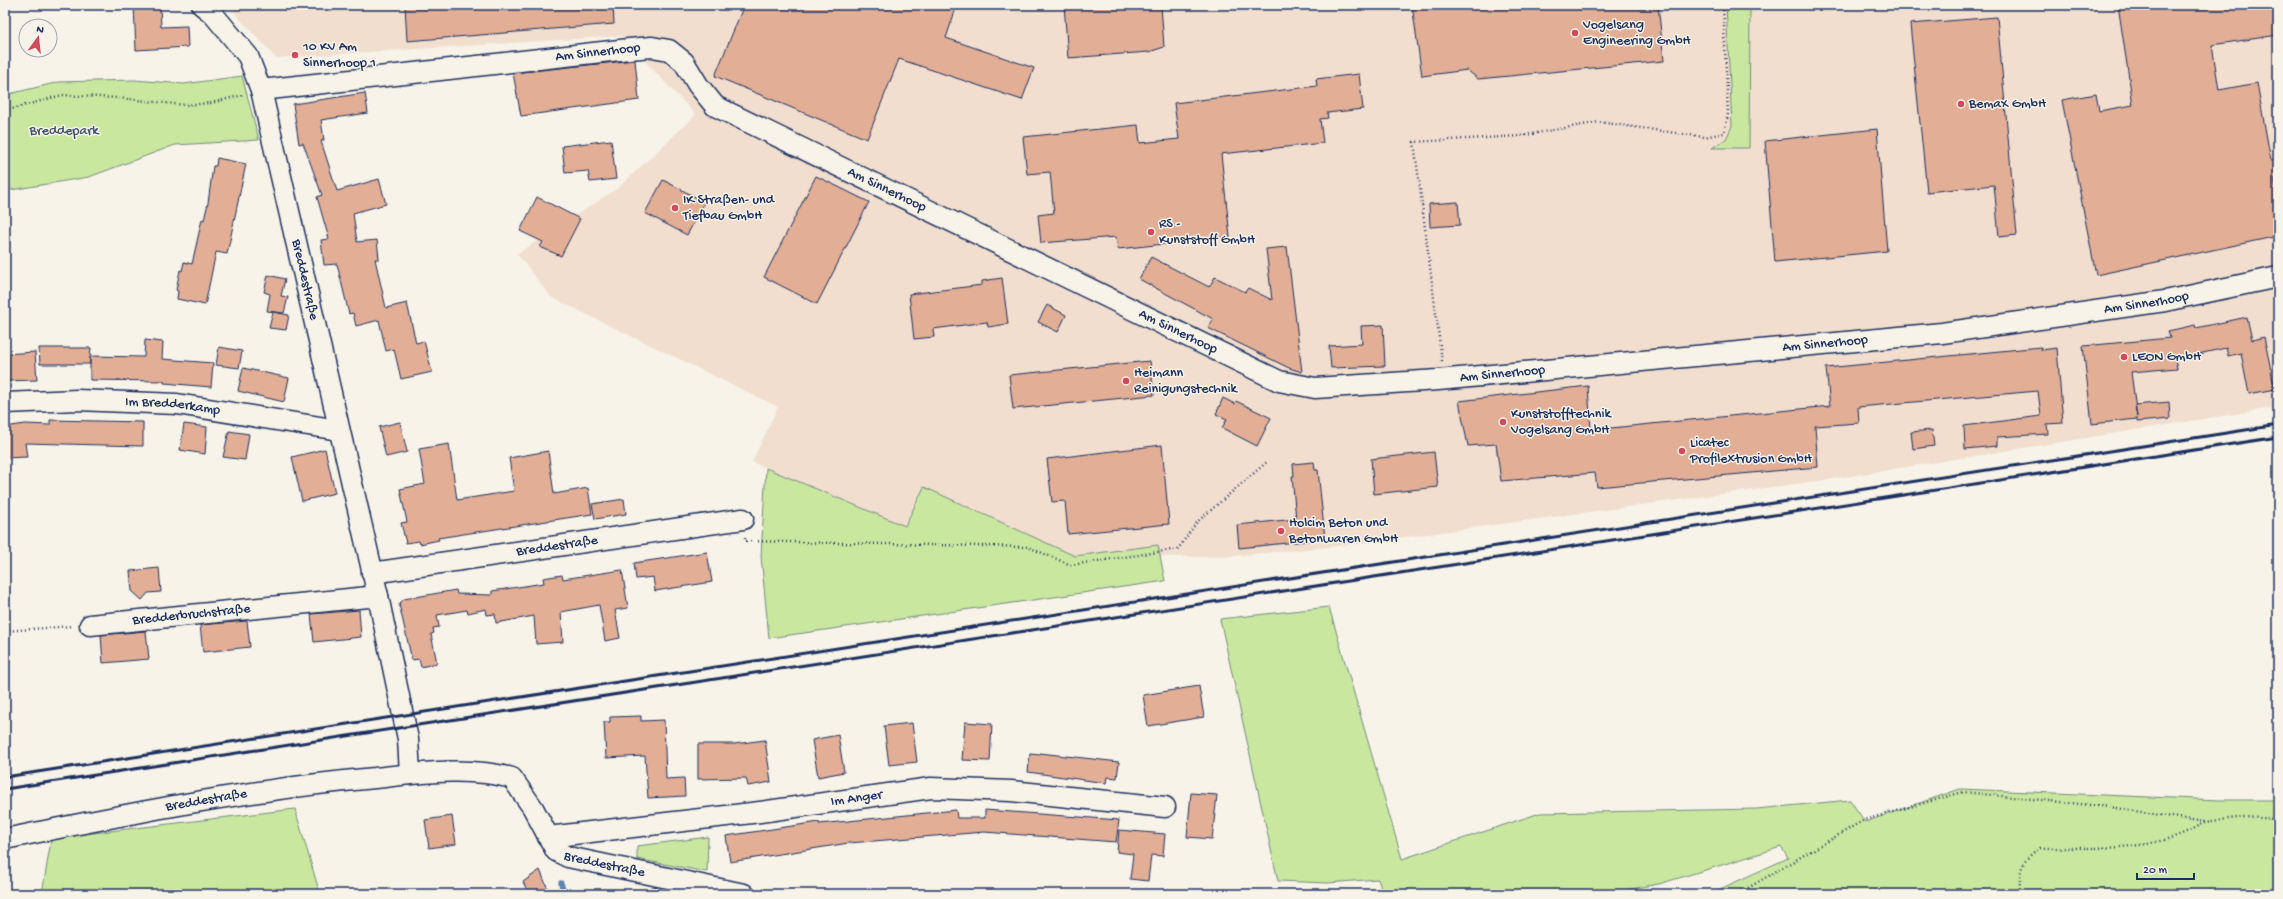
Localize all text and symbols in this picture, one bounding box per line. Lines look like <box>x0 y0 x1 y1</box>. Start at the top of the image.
place label: Vogelsang Engineering GmbH <box>1582 17 1692 50</box>
north arrow <box>18 18 58 58</box>
text: N <box>35 24 45 37</box>
marker: Vogelsang Engineering GmbH <box>1570 28 1580 38</box>
place label: 10 KV Am Sinnerhoop 1 <box>302 39 376 72</box>
street label: Am Sinnerhoop <box>554 40 641 66</box>
marker: 10 KV Am Sinnerhoop 1 <box>290 50 300 60</box>
place label: BemaX GmbH <box>1968 96 2047 113</box>
marker: BemaX GmbH <box>1956 99 1966 109</box>
park label: Breddepark <box>29 123 100 140</box>
street label: Am Sinnerhoop <box>845 163 929 216</box>
place label: IK Straßen- und Tiefbau GmbH <box>682 192 776 225</box>
marker: IK Straßen- und Tiefbau GmbH <box>670 203 680 213</box>
place label: RS - Kunststoff GmbH <box>1159 216 1256 249</box>
marker: RS - Kunststoff GmbH <box>1146 227 1156 237</box>
street label: Breddestraße <box>287 237 323 323</box>
street label: Am Sinnerhoop <box>2103 288 2190 318</box>
street label: Am Sinnerhoop <box>1136 305 1220 358</box>
street label: Am Sinnerhoop <box>1782 331 1869 356</box>
place label: LEON GmbH <box>2132 349 2202 366</box>
marker: LEON GmbH <box>2119 352 2129 362</box>
street label: Am Sinnerhoop <box>1459 362 1546 386</box>
place label: Heimann Reinigungstechnik <box>1134 365 1238 398</box>
marker: Heimann Reinigungstechnik <box>1121 376 1131 386</box>
street label: Im Bredderkamp <box>125 393 222 419</box>
place label: Kunststofftechnik Vogelsang GmbH <box>1510 406 1612 439</box>
marker: Kunststofftechnik Vogelsang GmbH <box>1498 417 1508 427</box>
place label: Licatec Profilextrusion GmbH <box>1689 435 1813 468</box>
marker: Licatec Profilextrusion GmbH <box>1677 446 1687 456</box>
place label: Holcim Beton und Betonwaren GmbH <box>1288 515 1399 548</box>
marker: Holcim Beton und Betonwaren GmbH <box>1276 526 1286 536</box>
street label: Breddestraße <box>514 532 600 561</box>
street label: Bredderbruchstraße <box>131 600 252 629</box>
street label: Breddestraße <box>163 785 249 816</box>
street label: Im Anger <box>830 786 884 810</box>
street label: Breddestraße <box>560 847 647 882</box>
scale bar <box>2137 855 2194 881</box>
text: 20 m <box>2143 864 2168 878</box>

